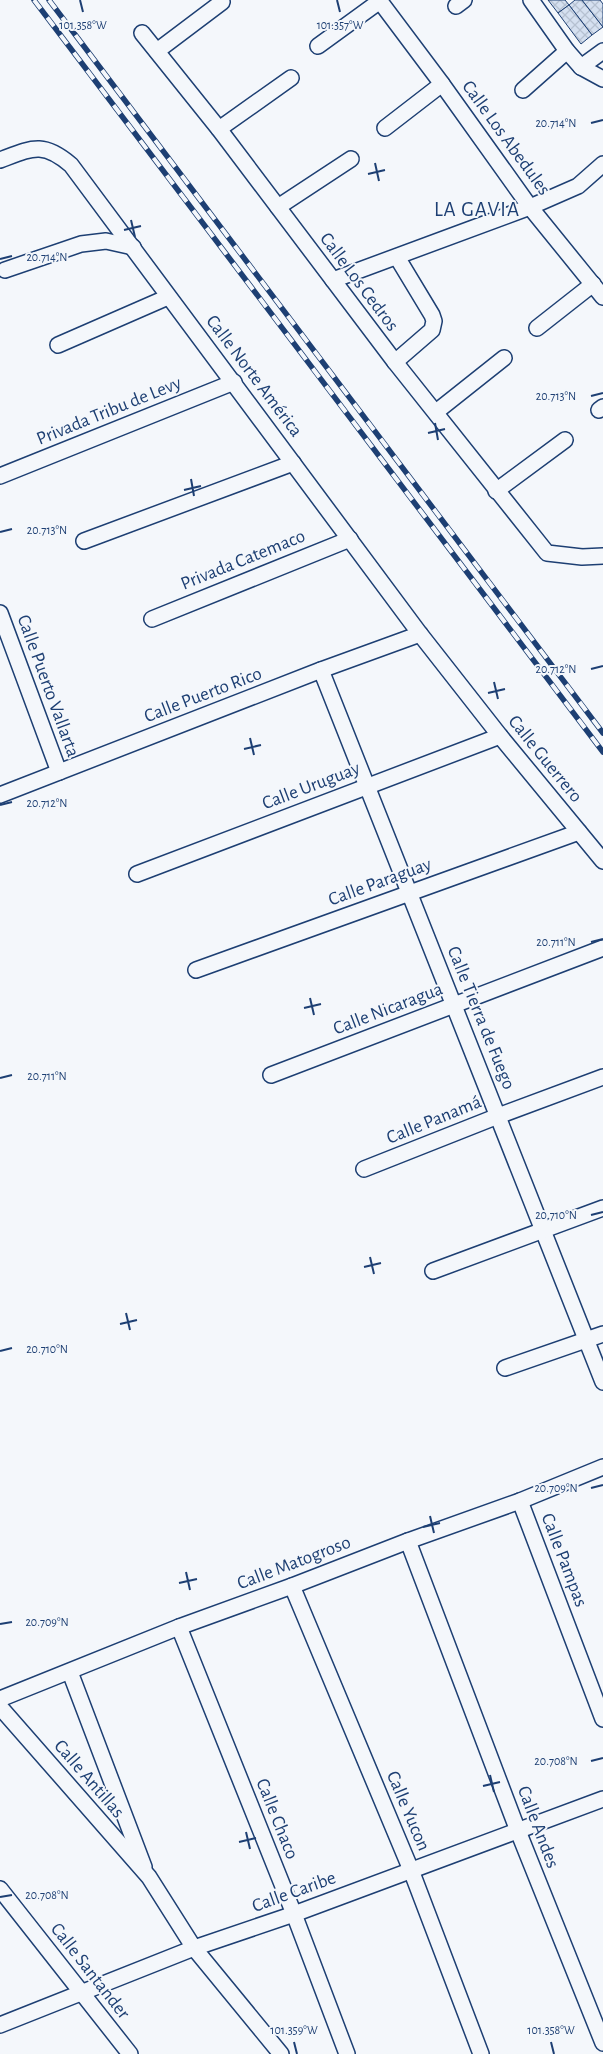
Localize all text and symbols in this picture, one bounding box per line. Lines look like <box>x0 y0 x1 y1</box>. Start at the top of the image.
text: 101.358°W <box>59 19 107 31</box>
text: 101.357°W <box>317 19 364 31</box>
street label: Calle Los Abedules <box>458 77 554 199</box>
text: 20.714°N <box>535 117 577 129</box>
district label: LA GAVIA <box>434 199 520 220</box>
street label: Calle Los Cedros <box>316 229 402 335</box>
text: 20.714°N <box>26 251 68 263</box>
street label: Calle Norte América <box>202 312 306 441</box>
street label: Privada Tribu de Levy <box>34 373 184 449</box>
text: 20.713°N <box>536 390 576 402</box>
text: 20.713°N <box>27 524 67 536</box>
street label: Privada Catemaco <box>178 526 308 594</box>
street label: Calle Puerto Vallarta <box>13 612 83 760</box>
text: 20.712°N <box>536 663 576 675</box>
street label: Calle Puerto Rico <box>142 664 264 726</box>
street label: Calle Guerrero <box>504 712 586 806</box>
street label: Calle Uruguay <box>260 759 362 813</box>
text: 20.712°N <box>27 797 67 809</box>
street label: Calle Paraguay <box>326 855 434 909</box>
text: 20.711°N <box>536 936 576 948</box>
street label: Calle Tierra de Fuego <box>444 944 518 1092</box>
street label: Calle Nicaragua <box>331 979 446 1039</box>
text: 20.711°N <box>27 1070 67 1082</box>
street label: Calle Panamá <box>384 1092 484 1148</box>
text: 20.710°N <box>535 1209 577 1221</box>
text: 20.710°N <box>26 1343 68 1355</box>
text: 20.709°N <box>534 1482 578 1494</box>
street label: Calle Pampas <box>537 1511 591 1609</box>
street label: Calle Matogroso <box>235 1533 353 1593</box>
text: 20.709°N <box>25 1616 69 1628</box>
street label: Calle Antillas <box>50 1736 128 1822</box>
text: 20.708°N <box>534 1755 578 1767</box>
street label: Calle Yucon <box>383 1768 433 1854</box>
street label: Calle Chaco <box>252 1776 302 1862</box>
street label: Calle Andes <box>514 1783 562 1871</box>
street label: Calle Caribe <box>250 1868 338 1916</box>
text: 20.708°N <box>25 1889 69 1901</box>
street label: Calle Santander <box>47 1919 133 2023</box>
text: 101.359°W <box>270 2024 318 2036</box>
text: 101.358°W <box>527 2024 575 2036</box>

